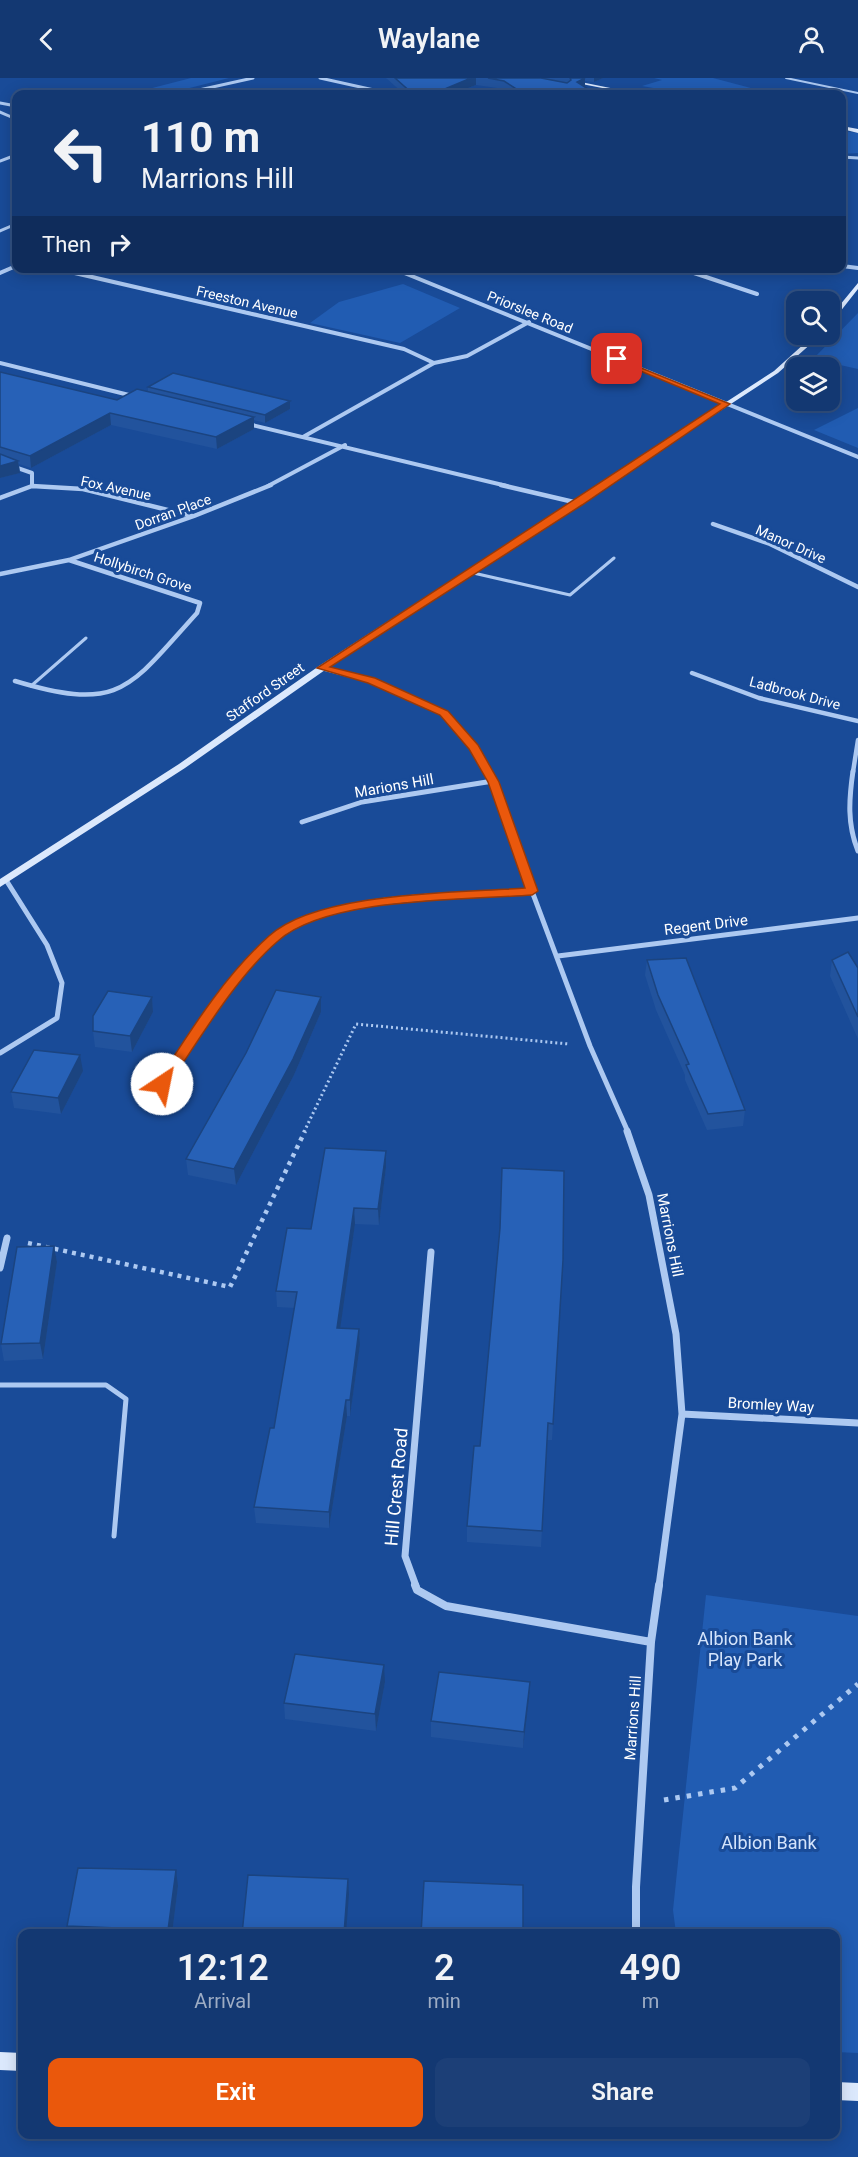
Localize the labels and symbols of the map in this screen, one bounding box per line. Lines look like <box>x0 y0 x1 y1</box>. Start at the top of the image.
street label: Freeston Avenue <box>195 283 299 321</box>
street label: Priorslee Road <box>485 288 575 336</box>
pin <box>591 333 642 384</box>
street label: Fox Avenue <box>79 473 153 503</box>
street label: Dorran Place <box>133 491 213 533</box>
street label: Manor Drive <box>753 521 829 567</box>
street label: Hollybirch Grove <box>92 549 194 595</box>
street label: Stafford Street <box>223 659 307 725</box>
street label: Ladbrook Drive <box>748 673 842 713</box>
street label: Marions Hill <box>353 770 435 802</box>
street label: Regent Drive <box>663 911 749 939</box>
position arrow <box>130 1052 194 1116</box>
street label: Marrions Hill <box>653 1192 687 1278</box>
street label: Bromley Way <box>727 1394 815 1416</box>
street label: Hill Crest Road <box>380 1427 412 1547</box>
park label: Albion Bank Play Park <box>697 1628 794 1670</box>
street label: Marrions Hill <box>621 1675 645 1761</box>
park label: Albion Bank <box>721 1832 818 1853</box>

